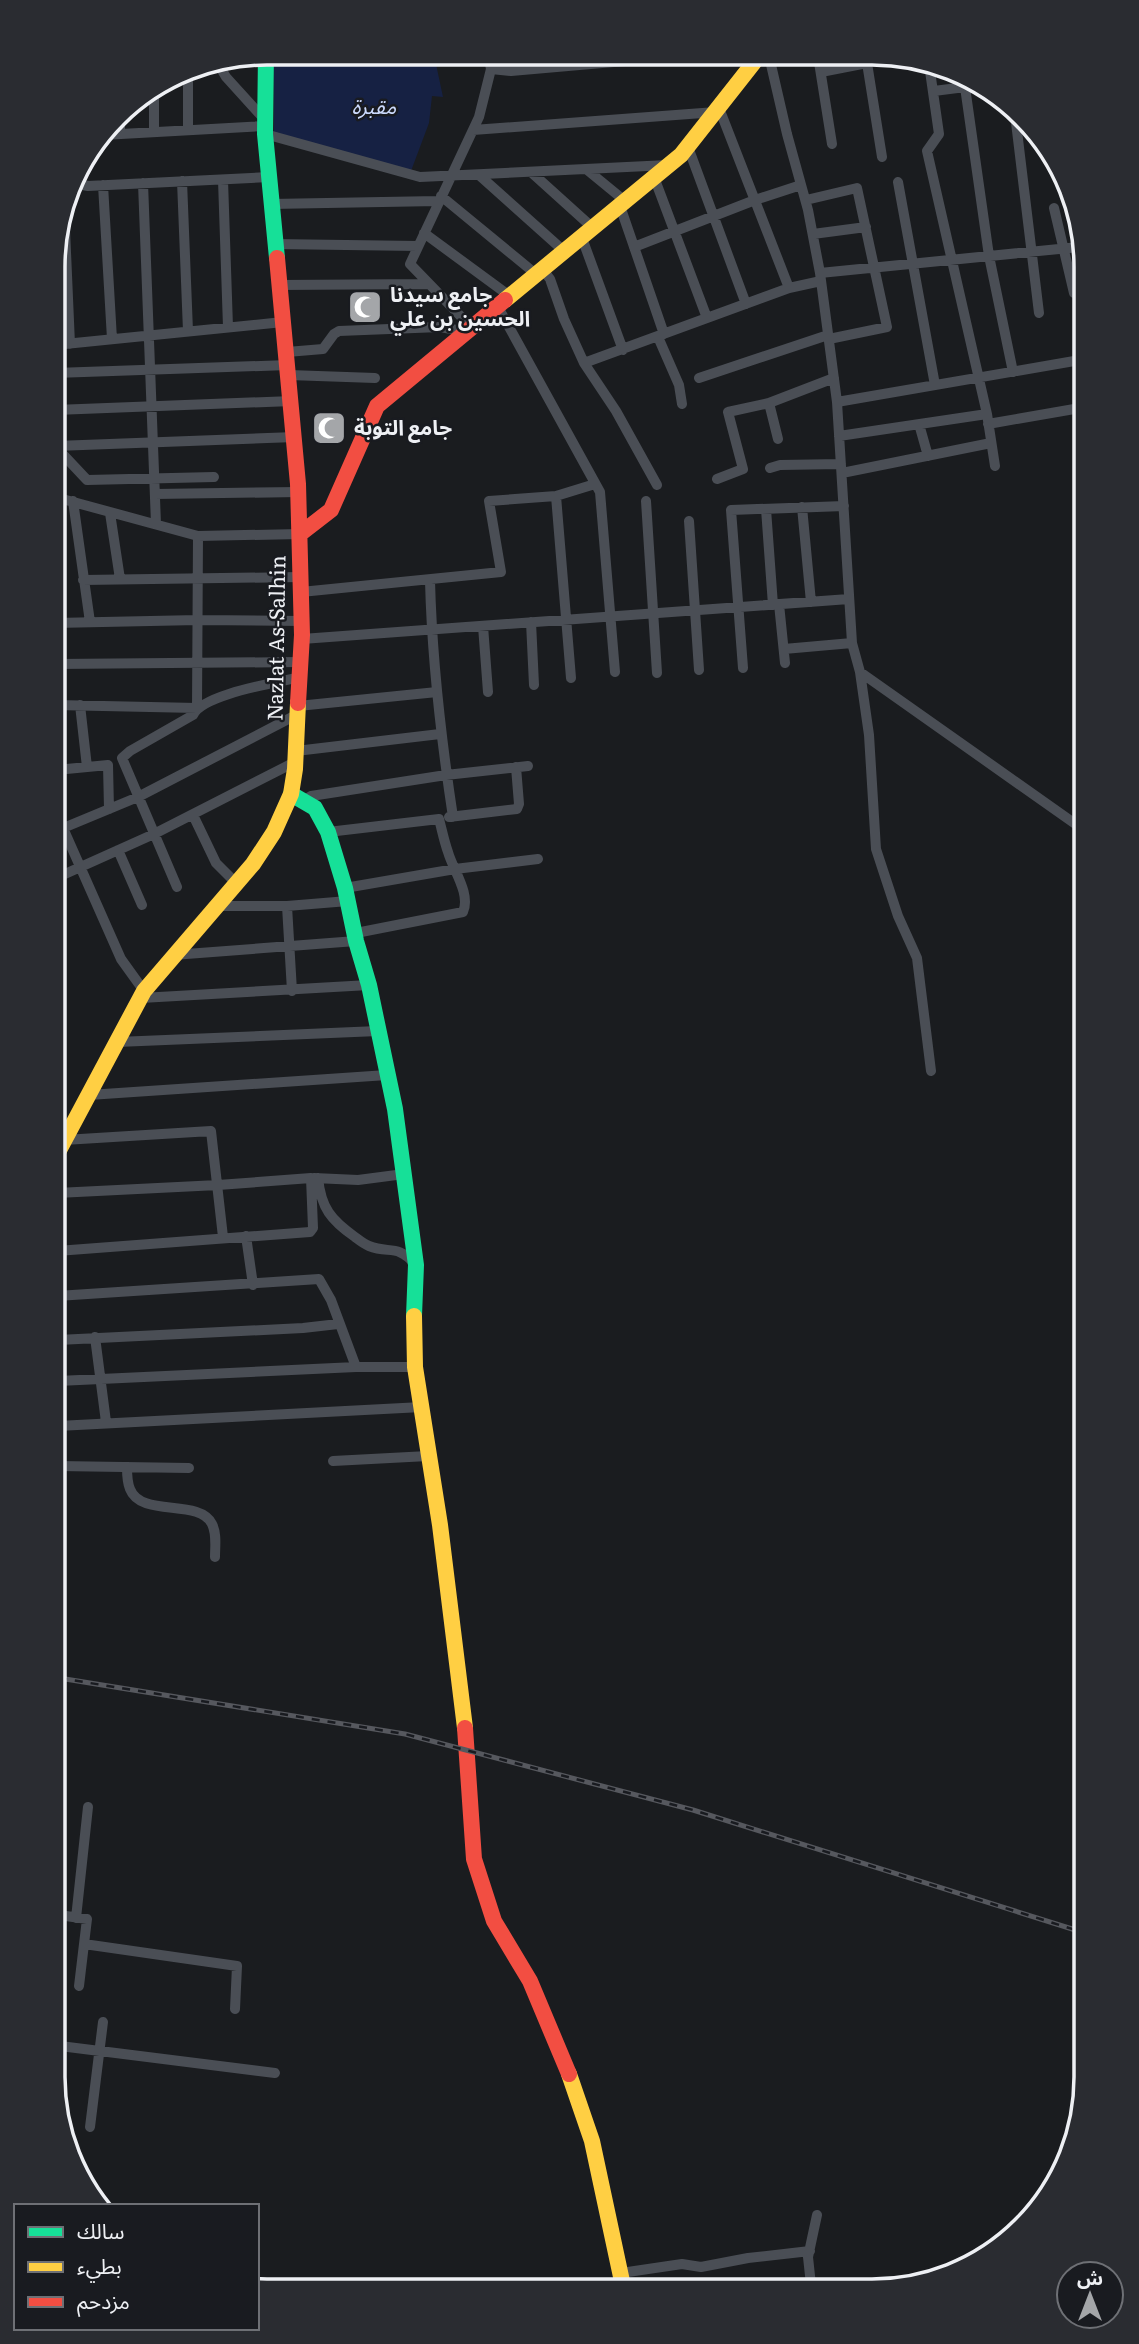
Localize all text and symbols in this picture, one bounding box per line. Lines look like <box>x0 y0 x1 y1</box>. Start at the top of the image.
park label: مقبرة <box>352 89 396 120</box>
place label: جامع سيدنا الحسين بن علي <box>390 277 530 336</box>
mosque icon: جامع سيدنا الحسين بن علي <box>346 288 384 326</box>
mosque icon: جامع التوبة <box>310 409 348 447</box>
place label: جامع التوبة <box>354 410 452 443</box>
street label: Nazlat As-Salhin <box>258 555 291 721</box>
legend <box>14 2204 259 2330</box>
text: سالك <box>77 2214 124 2245</box>
text: بطيء <box>77 2249 122 2283</box>
north arrow <box>1055 2260 1125 2330</box>
text: ش <box>1077 2263 1103 2291</box>
text: مزدحم <box>77 2284 130 2317</box>

